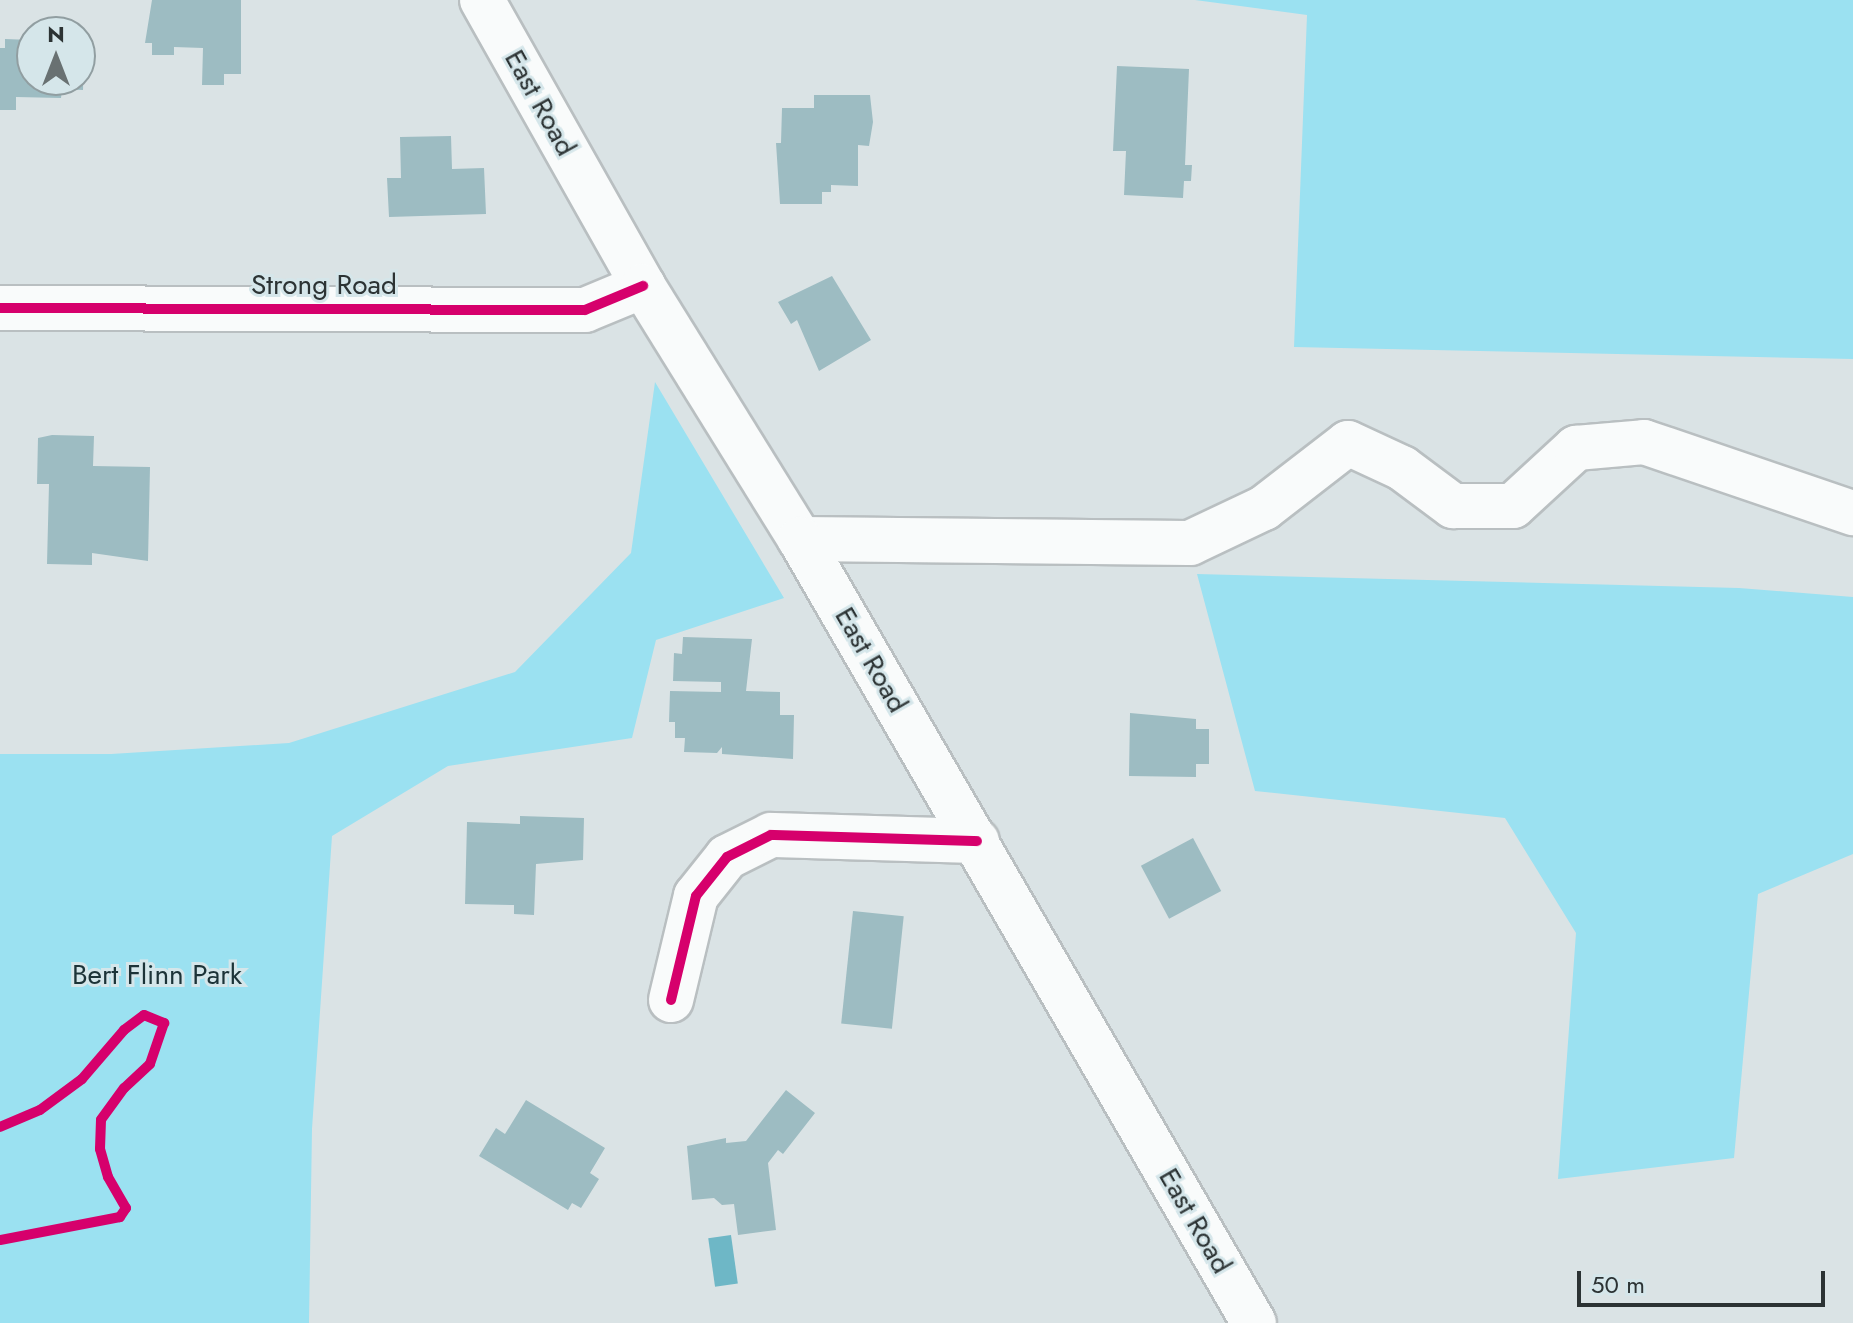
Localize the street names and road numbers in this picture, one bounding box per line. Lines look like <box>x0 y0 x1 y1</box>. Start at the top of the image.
street label: East Road <box>497 44 583 162</box>
street label: Strong Road <box>251 268 397 302</box>
street label: East Road <box>828 602 914 718</box>
street label: East Road <box>1152 1163 1238 1279</box>

